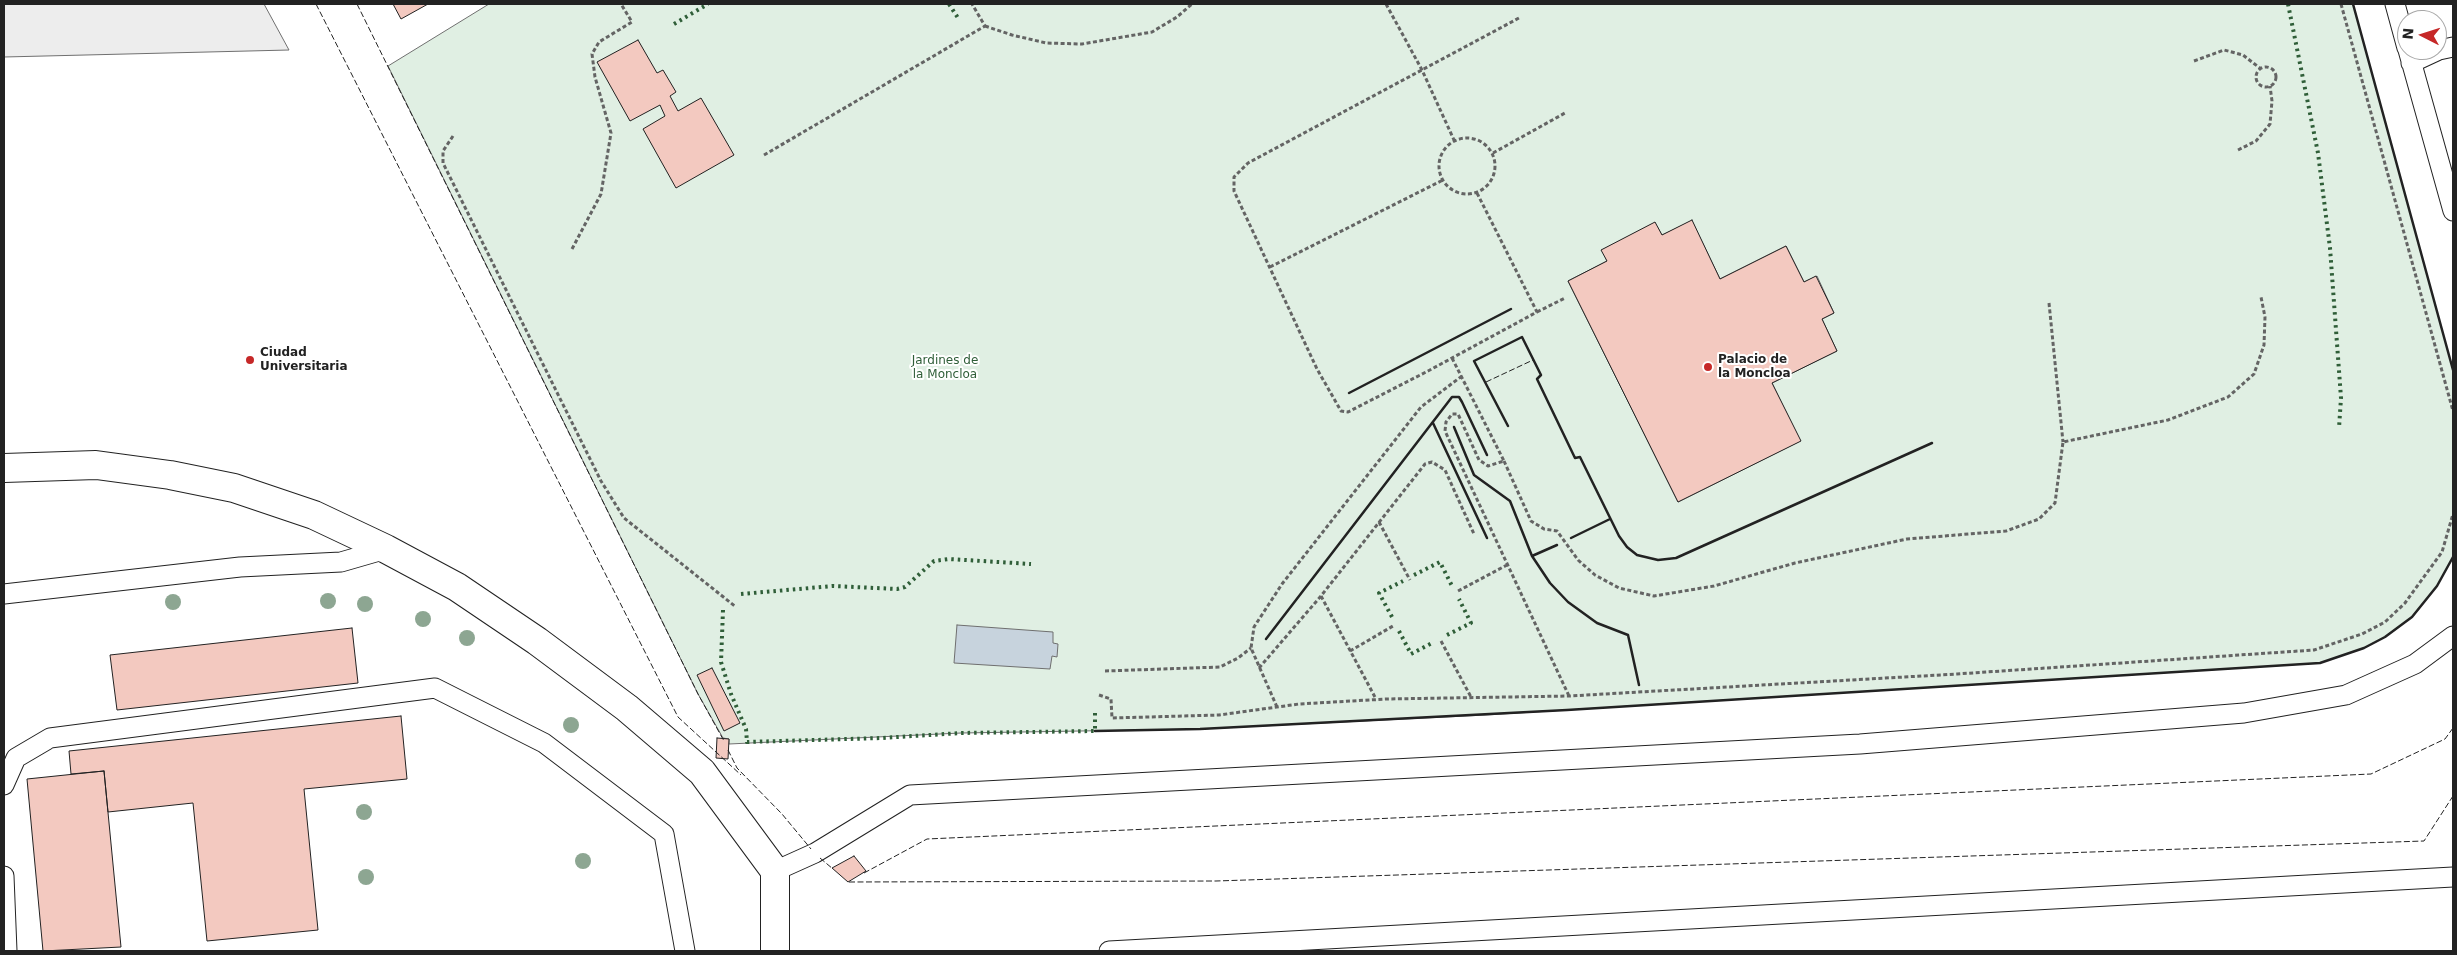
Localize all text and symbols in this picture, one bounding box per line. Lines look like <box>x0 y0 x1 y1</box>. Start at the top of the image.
north arrow <box>2397 10 2447 60</box>
text: N <box>2400 27 2417 40</box>
place label: Ciudad Universitaria <box>260 346 347 374</box>
place label: Palacio de la Moncloa <box>1718 353 1791 381</box>
marker: Ciudad Universitaria <box>244 354 256 366</box>
park label: Jardines de la Moncloa <box>912 354 978 382</box>
marker: Palacio de la Moncloa <box>1702 361 1714 373</box>

